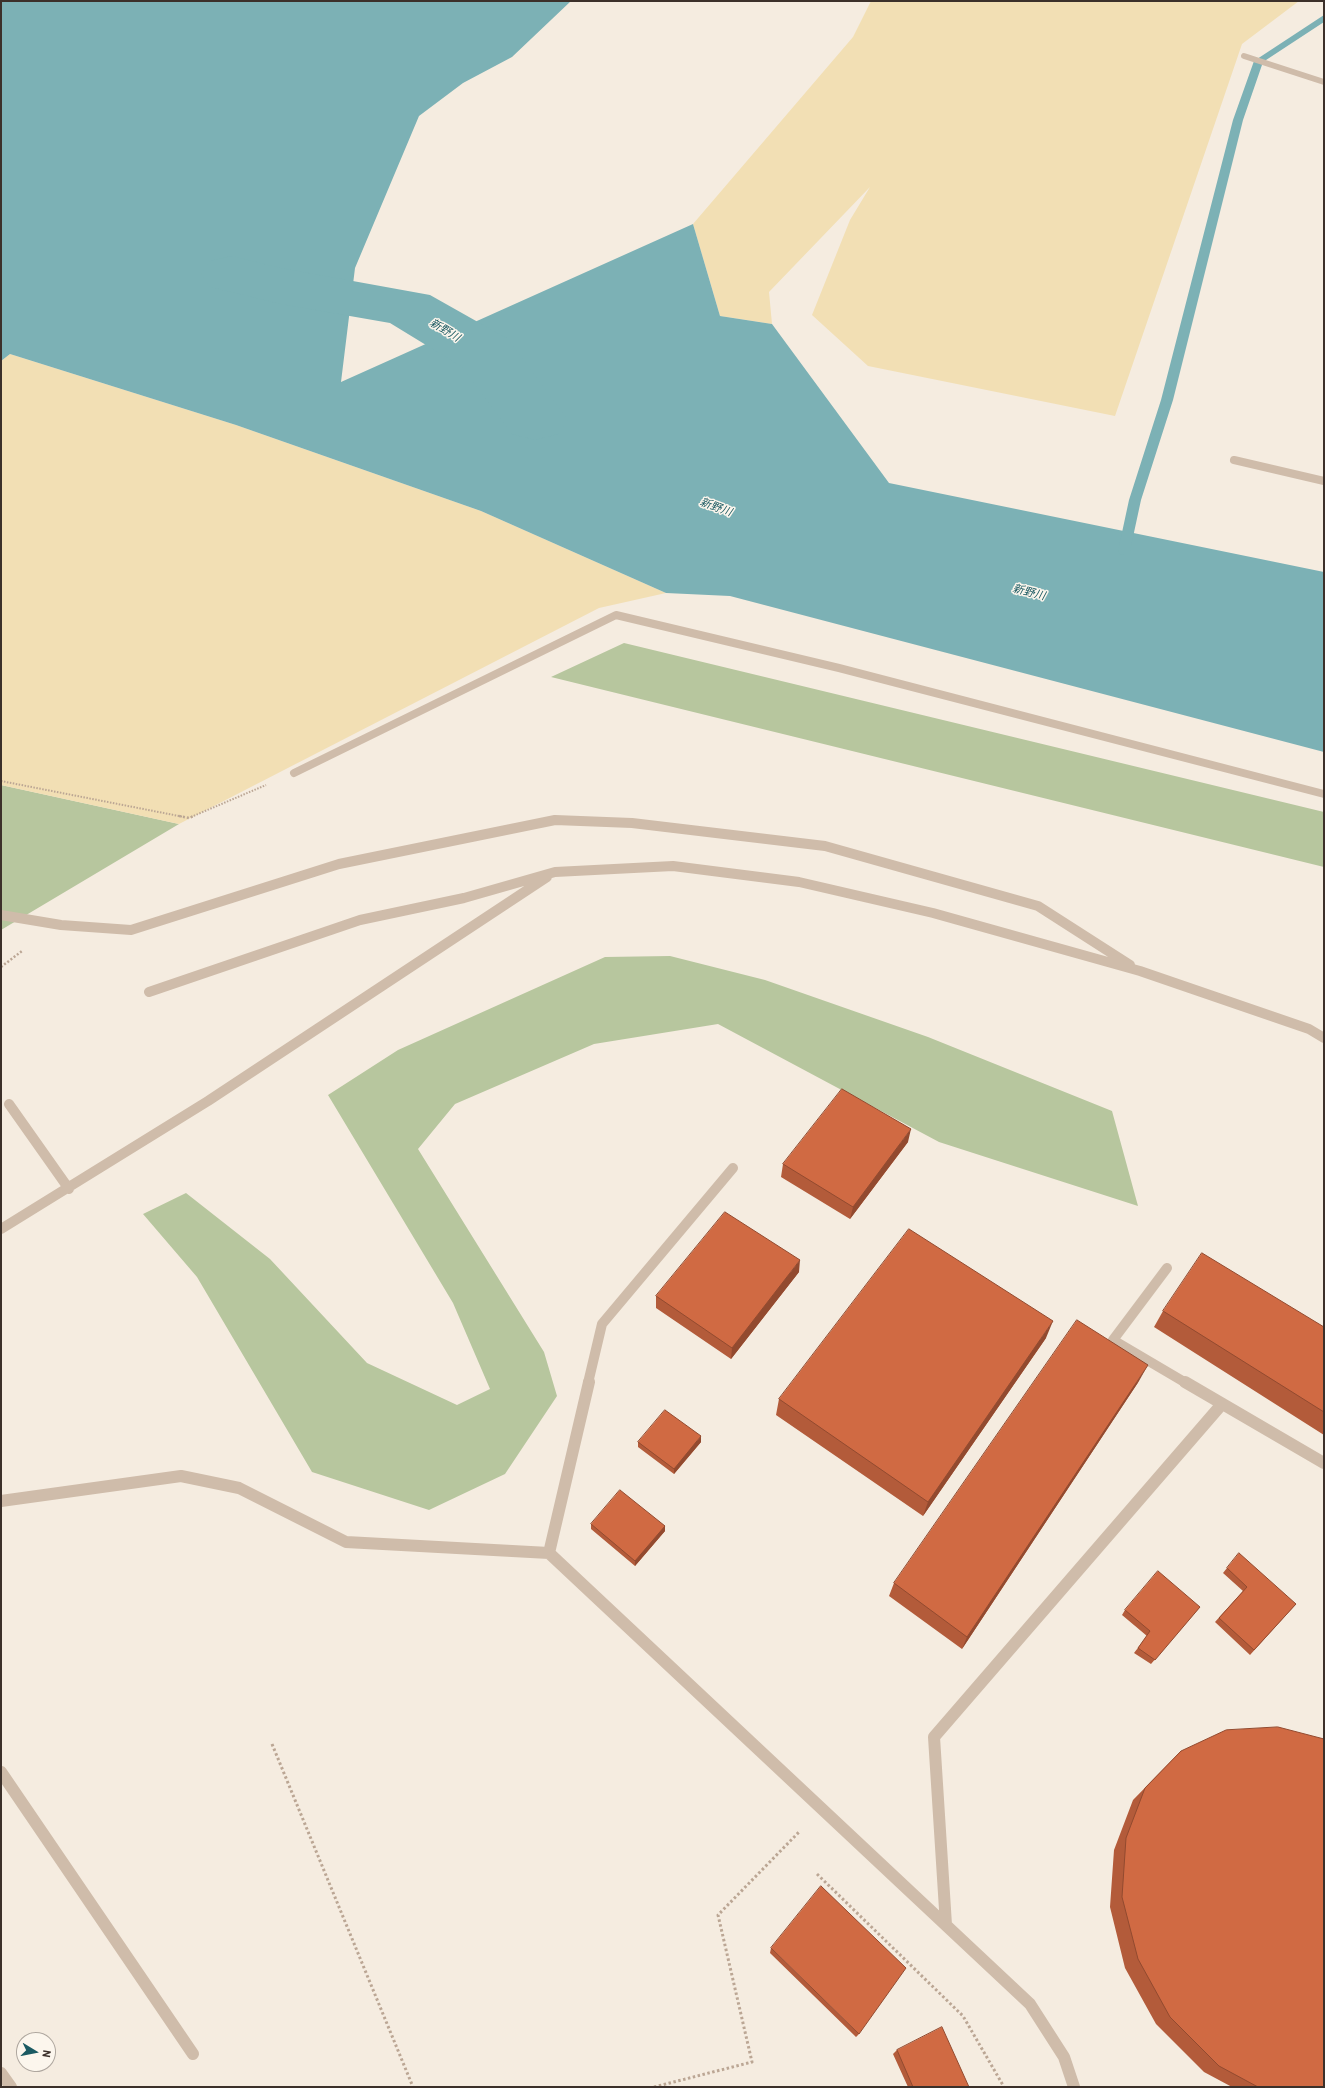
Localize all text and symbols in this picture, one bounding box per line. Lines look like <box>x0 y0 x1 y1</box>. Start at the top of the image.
water label: 新野川 <box>427 316 463 344</box>
water label: 新野川 <box>698 495 734 519</box>
water label: 新野川 <box>1011 582 1047 602</box>
north arrow <box>16 2032 56 2072</box>
text: N <box>40 2049 54 2059</box>

